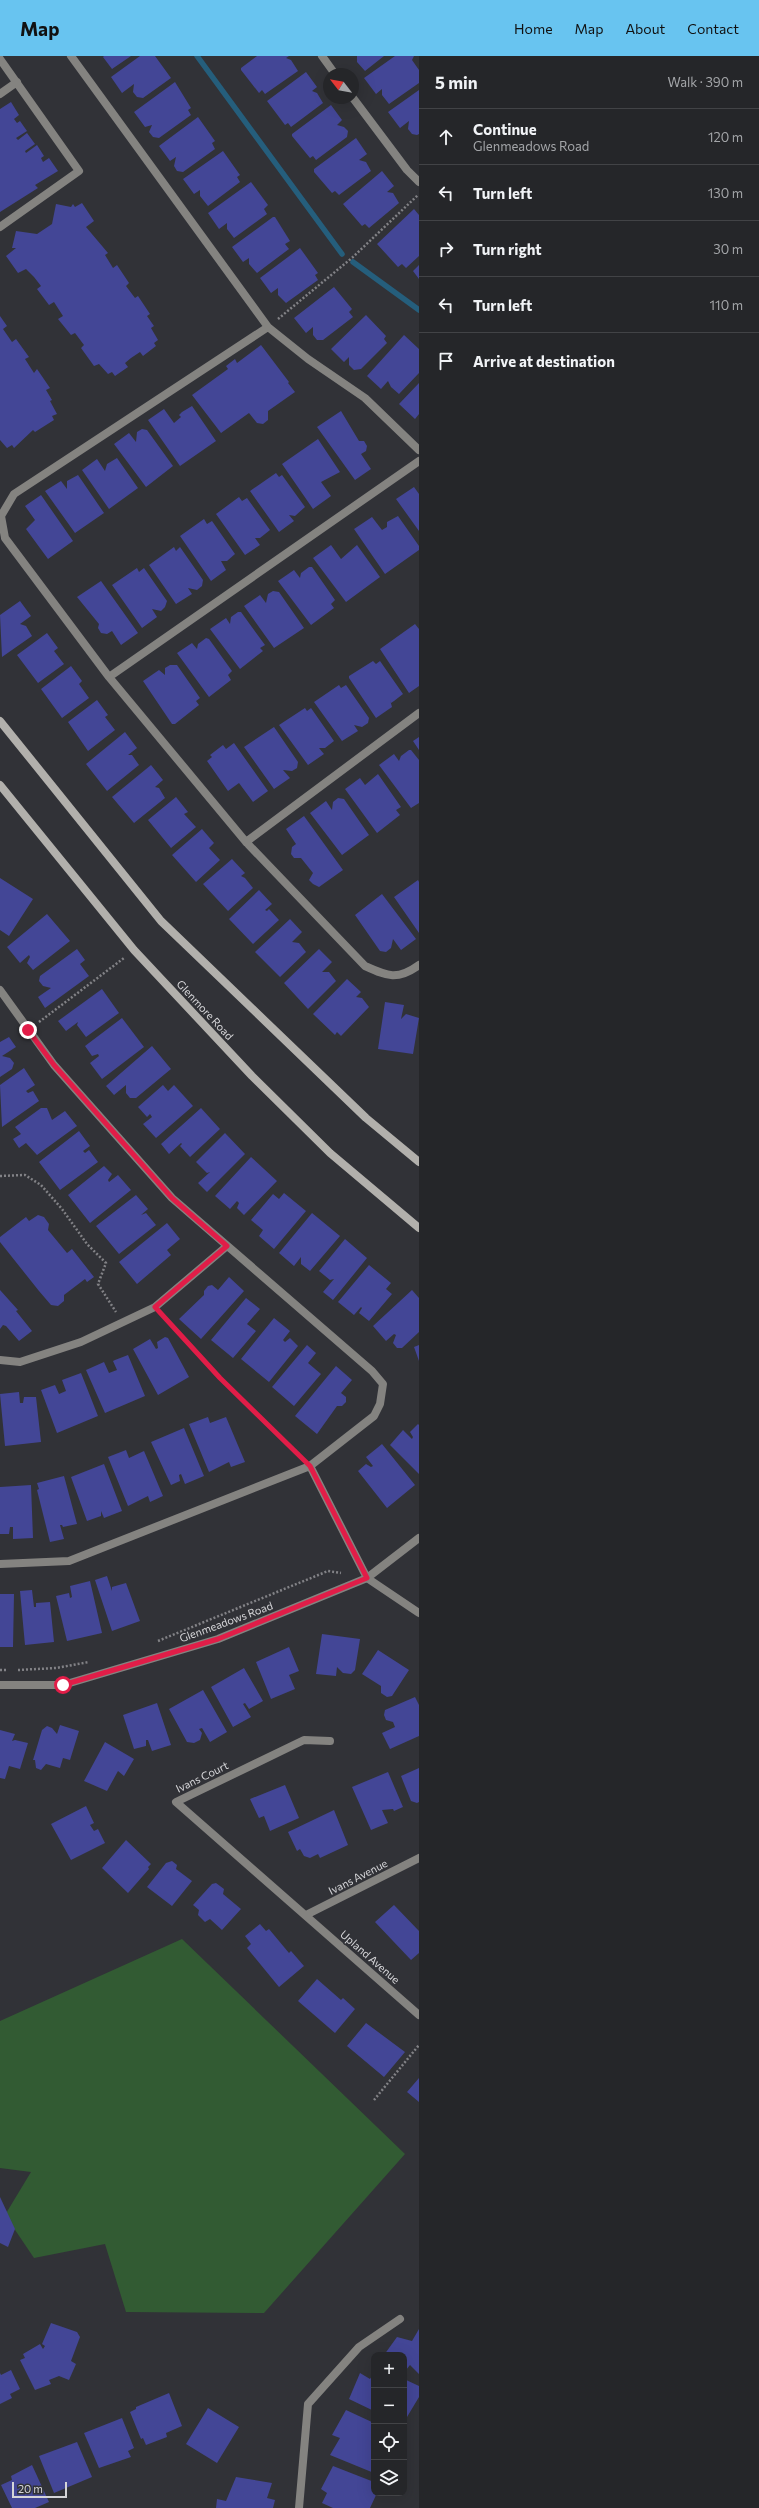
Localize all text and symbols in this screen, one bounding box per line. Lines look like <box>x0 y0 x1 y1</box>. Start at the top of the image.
text: Map <box>20 17 59 40</box>
text: Home <box>514 20 553 37</box>
text: Map <box>575 20 603 37</box>
text: About <box>625 20 665 37</box>
text: Contact <box>687 20 739 37</box>
north arrow <box>323 68 359 104</box>
text: 5 min <box>435 72 478 93</box>
text: Walk · 390 m <box>668 74 743 90</box>
text: Continue <box>473 120 537 138</box>
icon: ahead <box>435 126 457 148</box>
text: 120 m <box>708 129 743 145</box>
text: Glenmeadows Road <box>473 138 589 154</box>
icon: left <box>435 182 457 204</box>
text: Turn left <box>473 184 532 202</box>
text: 130 m <box>708 185 743 201</box>
icon: right <box>435 238 457 260</box>
text: Turn right <box>473 240 542 258</box>
text: 30 m <box>713 241 743 257</box>
icon: left <box>435 294 457 316</box>
text: Turn left <box>473 296 532 314</box>
text: 110 m <box>710 297 743 313</box>
icon: arrive <box>435 350 457 372</box>
text: Arrive at destination <box>473 352 615 370</box>
street label: Glenmore Road <box>174 977 236 1042</box>
route end <box>19 1021 37 1039</box>
street label: Glenmeadows Road <box>177 1599 274 1644</box>
route start <box>54 1676 72 1694</box>
street label: Ivans Court <box>173 1758 231 1795</box>
street label: Ivans Avenue <box>326 1856 390 1897</box>
street label: Upland Avenue <box>338 1927 403 1986</box>
map controls <box>371 2352 407 2496</box>
button: + <box>371 2352 407 2388</box>
button: − <box>371 2388 407 2424</box>
button: locate <box>371 2424 407 2460</box>
button: layers <box>371 2460 407 2496</box>
scale bar <box>12 2480 67 2499</box>
text: 20 m <box>18 2482 43 2495</box>

